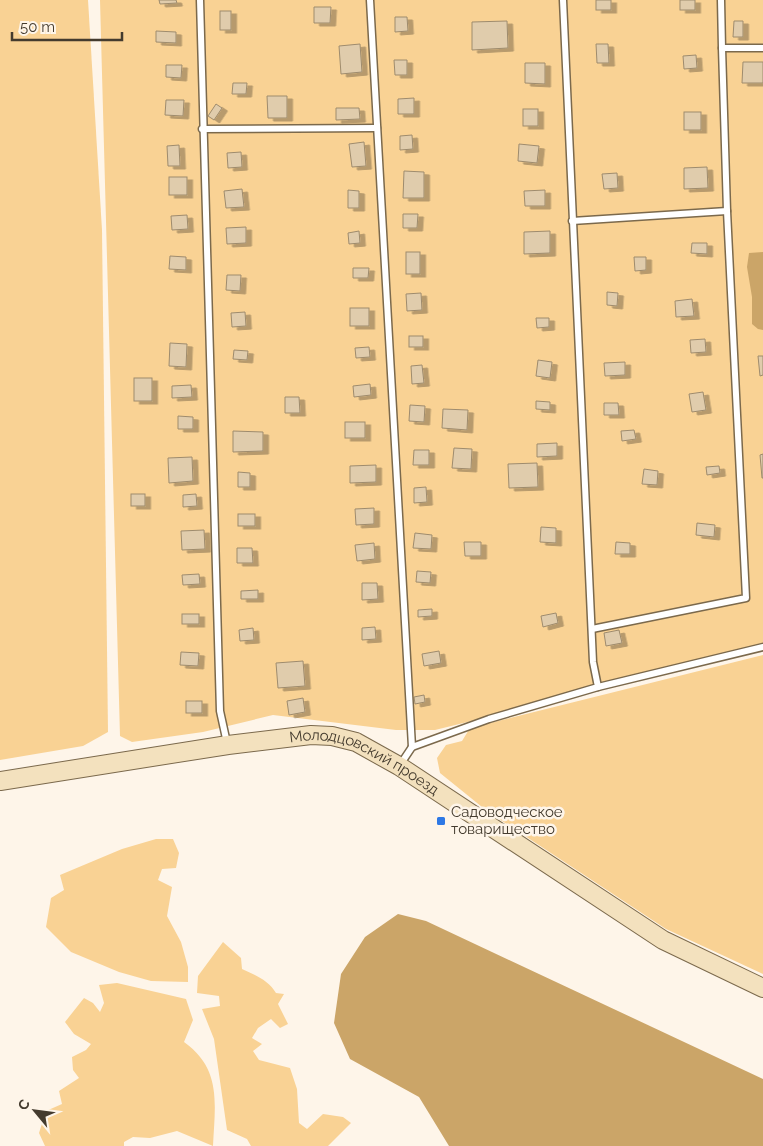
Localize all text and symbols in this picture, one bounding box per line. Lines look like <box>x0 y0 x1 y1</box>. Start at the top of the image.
scale bar <box>12 10 122 42</box>
text: 50 m <box>20 18 55 36</box>
street label: Молодцовский проезд <box>288 726 443 799</box>
place label: Садоводческое товарищество <box>451 803 563 838</box>
marker: Садоводческое товарищество <box>435 815 447 827</box>
north arrow <box>10 1086 60 1136</box>
text: С <box>14 1096 33 1113</box>

